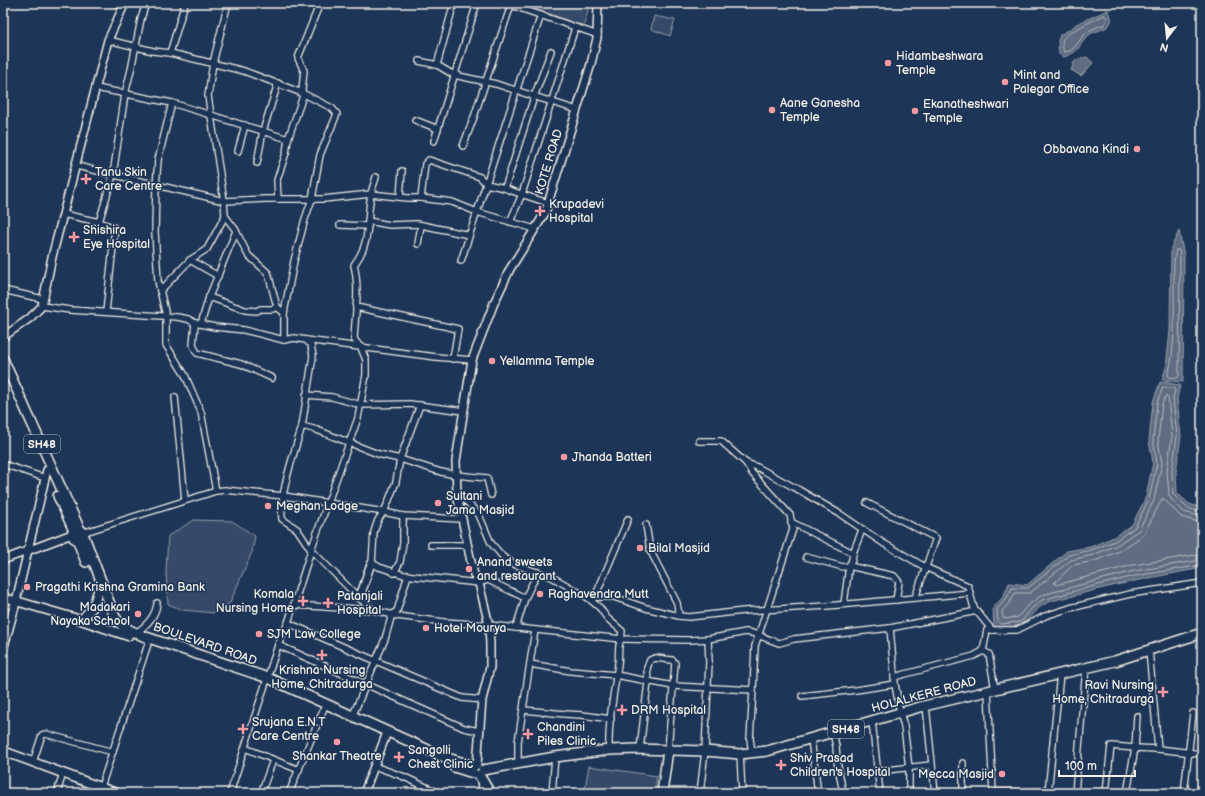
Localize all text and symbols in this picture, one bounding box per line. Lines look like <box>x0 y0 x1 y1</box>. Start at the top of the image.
north arrow <box>1147 18 1187 58</box>
text: N <box>1159 40 1170 55</box>
place label: Hidambeshwara Temple <box>896 49 983 78</box>
marker: Hidambeshwara Temple <box>883 58 893 68</box>
place label: Mint and Palegar Office <box>1013 68 1089 97</box>
marker: Mint and Palegar Office <box>1000 77 1010 87</box>
place label: Aane Ganesha Temple <box>780 96 860 125</box>
place label: Ekanatheshwari Temple <box>923 97 1009 126</box>
marker: Aane Ganesha Temple <box>767 105 777 115</box>
marker: Ekanatheshwari Temple <box>910 106 920 116</box>
street label: KOTE ROAD <box>532 127 566 197</box>
place label: Obbavana Kindi <box>1043 142 1129 157</box>
marker: Obbavana Kindi <box>1132 144 1142 154</box>
place label: Tanu Skin Care Centre <box>95 165 162 194</box>
marker: Tanu Skin Care Centre <box>80 173 92 185</box>
place label: Krupadevi Hospital <box>549 197 604 226</box>
marker: Krupadevi Hospital <box>534 205 546 217</box>
place label: Shishira Eye Hospital <box>83 223 150 252</box>
marker: Shishira Eye Hospital <box>68 231 80 243</box>
place label: Yellamma Temple <box>499 354 594 369</box>
marker: Yellamma Temple <box>487 356 497 366</box>
road number: SH48 <box>24 435 60 453</box>
place label: Jhanda Batteri <box>572 450 652 465</box>
marker: Jhanda Batteri <box>559 452 569 462</box>
place label: Sultani Jama Masjid <box>446 489 515 518</box>
marker: Sultani Jama Masjid <box>433 498 443 508</box>
place label: Meghan Lodge <box>276 499 358 514</box>
marker: Meghan Lodge <box>263 501 273 511</box>
place label: Bilal Masjid <box>648 541 710 556</box>
marker: Bilal Masjid <box>635 543 645 553</box>
place label: Anand sweets and restaurant <box>477 555 556 584</box>
marker: Anand sweets and restaurant <box>464 564 474 574</box>
place label: Pragathi Krishna Gramina Bank <box>35 580 205 595</box>
marker: Pragathi Krishna Gramina Bank <box>22 582 32 592</box>
place label: Komala Nursing Home <box>216 587 294 616</box>
place label: Raghavendra Mutt <box>548 587 649 602</box>
place label: Patanjali Hospital <box>337 589 383 618</box>
marker: Raghavendra Mutt <box>535 589 545 599</box>
marker: Komala Nursing Home <box>297 595 309 607</box>
marker: Patanjali Hospital <box>322 597 334 609</box>
place label: Madakari Nayaka School <box>50 600 130 629</box>
marker: Madakari Nayaka School <box>133 609 143 619</box>
street label: BOULEVARD ROAD <box>151 619 259 669</box>
place label: Hotel Mourya <box>434 621 507 636</box>
marker: Hotel Mourya <box>421 623 431 633</box>
place label: SJM Law College <box>267 627 361 642</box>
marker: SJM Law College <box>254 629 264 639</box>
marker: Krishna Nursing Home, Chitradurga <box>316 649 328 661</box>
place label: Krishna Nursing Home, Chitradurga <box>271 663 373 692</box>
street label: HOLALKERE ROAD <box>870 674 978 716</box>
place label: Ravi Nursing Home, Chitradurga <box>1052 678 1154 707</box>
marker: Ravi Nursing Home, Chitradurga <box>1157 686 1169 698</box>
place label: DRM Hospital <box>631 703 706 718</box>
marker: DRM Hospital <box>616 704 628 716</box>
place label: Srujana E.N.T Care Centre <box>252 715 326 744</box>
place label: Chandini Piles Clinic <box>537 720 596 749</box>
road number: SH48 <box>828 720 864 738</box>
marker: Srujana E.N.T Care Centre <box>237 723 249 735</box>
marker: Chandini Piles Clinic <box>522 728 534 740</box>
marker: Shankar Theatre <box>332 737 342 747</box>
place label: Sangolli Chest Clinic <box>408 743 473 772</box>
place label: Shankar Theatre <box>292 749 382 764</box>
marker: Sangolli Chest Clinic <box>393 751 405 763</box>
place label: Shiv Prasad Children's Hospital <box>790 751 890 780</box>
scale bar <box>1059 752 1135 778</box>
marker: Shiv Prasad Children's Hospital <box>775 759 787 771</box>
text: 100 m <box>1065 759 1097 774</box>
place label: Mecca Masjid <box>918 767 994 782</box>
marker: Mecca Masjid <box>997 769 1007 779</box>

